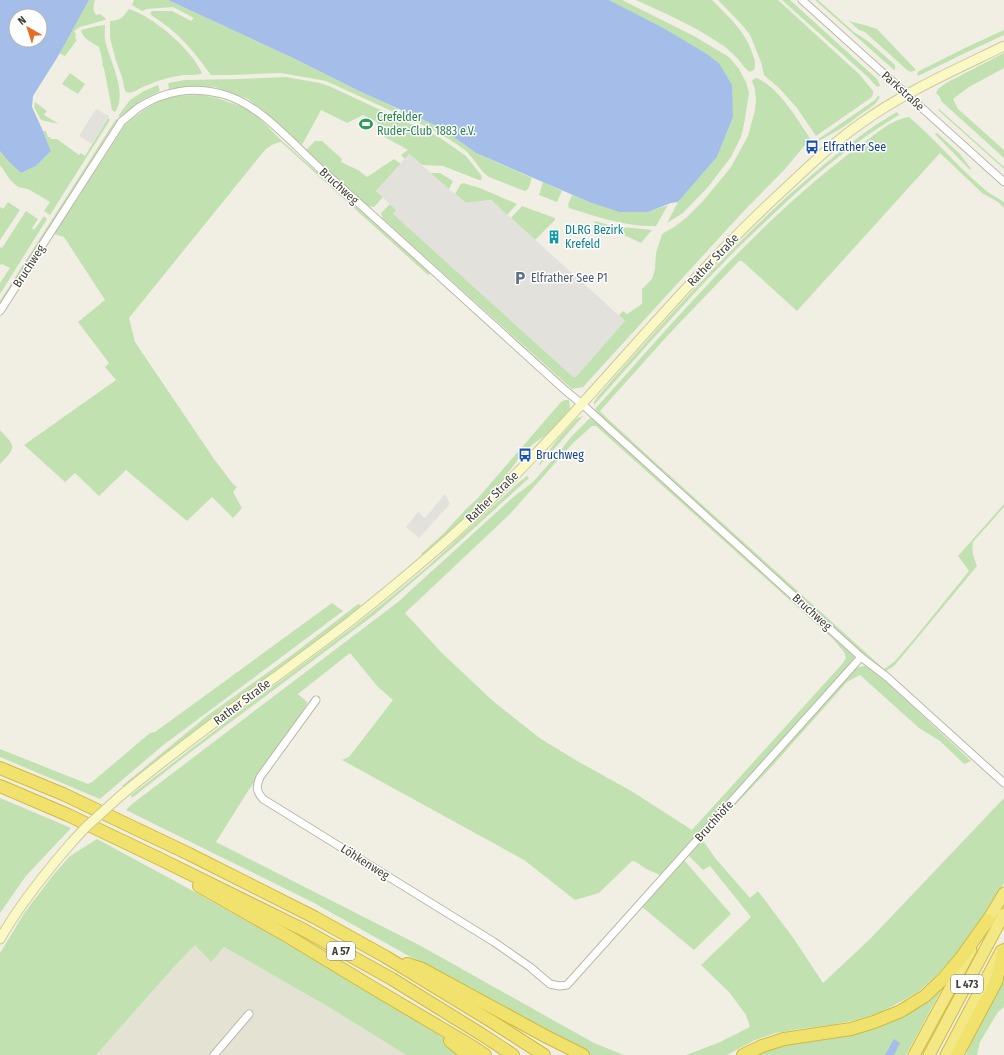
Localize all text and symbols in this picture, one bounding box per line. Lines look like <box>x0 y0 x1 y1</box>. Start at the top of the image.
north arrow <box>8 8 48 48</box>
text: N <box>15 13 29 28</box>
street label: Parkstraße <box>879 68 927 114</box>
place label: Crefelder Ruder-Club 1883 e.V. <box>377 110 476 138</box>
sports icon: Crefelder Ruder-Club 1883 e.V. <box>358 116 374 132</box>
bus stop icon: Elfrather See <box>804 139 820 155</box>
place label: Elfrather See <box>823 140 886 154</box>
street label: Bruchweg <box>317 165 362 207</box>
place label: DLRG Bezirk Krefeld <box>565 223 624 251</box>
building icon: DLRG Bezirk Krefeld <box>546 229 562 245</box>
street label: Rather Straße <box>685 231 741 289</box>
street label: Bruchweg <box>10 242 48 290</box>
parking icon: Elfrather See P1 <box>512 270 528 286</box>
place label: Elfrather See P1 <box>531 271 608 285</box>
bus stop icon: Bruchweg <box>517 447 533 463</box>
place label: Bruchweg <box>536 448 584 462</box>
street label: Rather Straße <box>463 469 521 525</box>
street label: Bruchweg <box>790 591 835 633</box>
street label: Rather Straße <box>211 676 273 728</box>
street label: Bruchhöfe <box>692 797 736 844</box>
street label: Löhkenweg <box>338 842 392 883</box>
road number: A 57 <box>327 942 355 960</box>
road number: L 473 <box>951 975 983 993</box>

